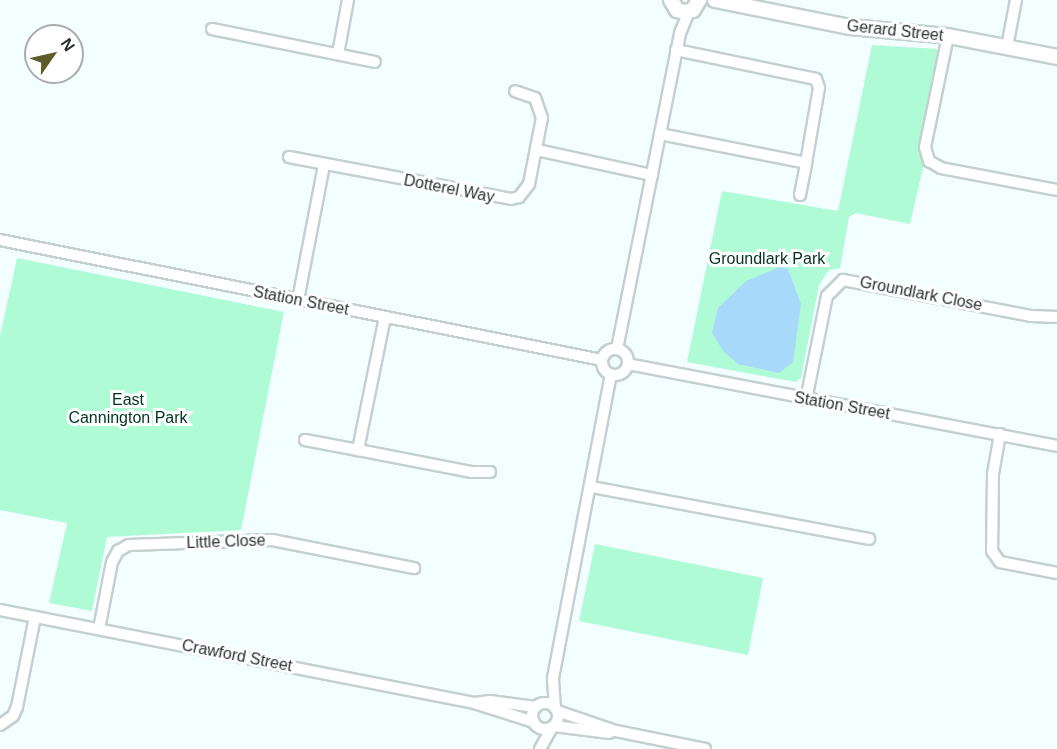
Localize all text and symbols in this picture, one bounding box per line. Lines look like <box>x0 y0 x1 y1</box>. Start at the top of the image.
street label: Gerard Street <box>846 16 944 46</box>
north arrow <box>24 24 84 84</box>
text: N <box>57 35 78 54</box>
street label: Dotterel Way <box>402 171 496 207</box>
park label: Groundlark Park <box>709 249 825 269</box>
street label: Groundlark Close <box>858 273 984 315</box>
street label: Station Street <box>252 282 350 320</box>
street label: Station Street <box>793 388 891 424</box>
park label: East Cannington Park <box>68 390 188 428</box>
street label: Little Close <box>186 531 266 553</box>
street label: Crawford Street <box>180 636 294 676</box>

